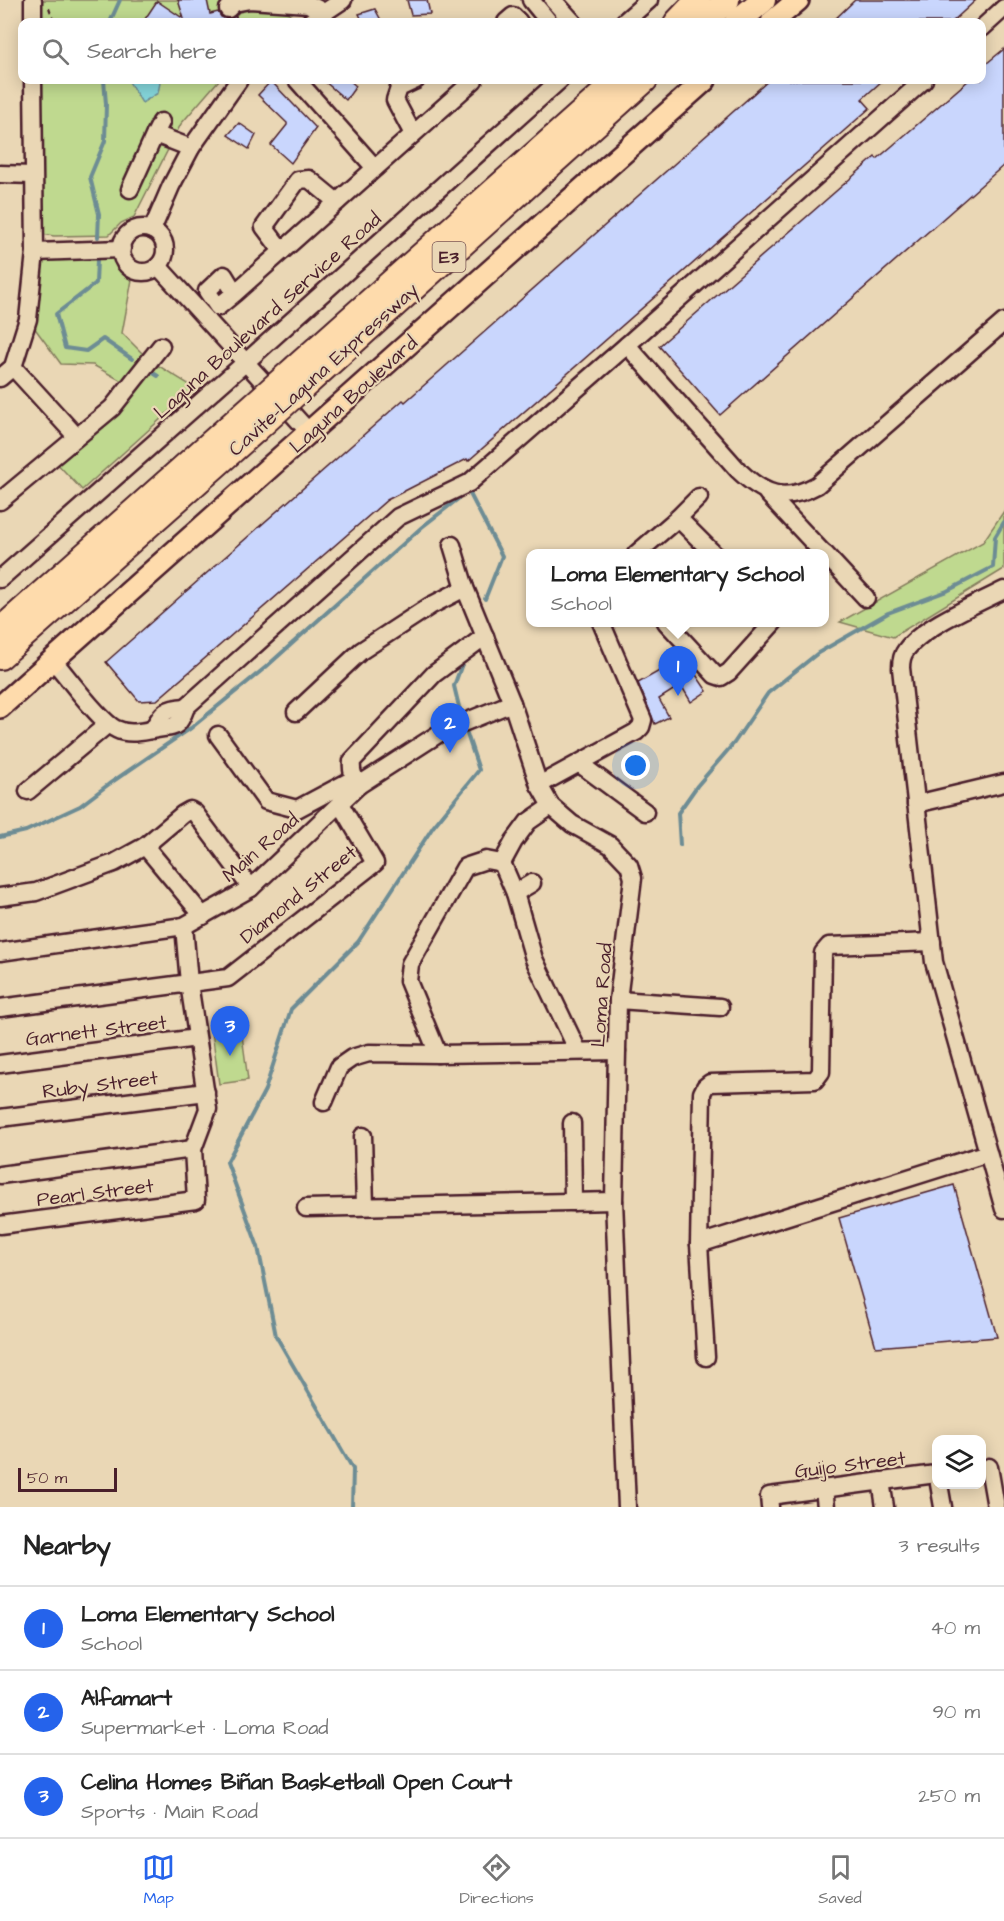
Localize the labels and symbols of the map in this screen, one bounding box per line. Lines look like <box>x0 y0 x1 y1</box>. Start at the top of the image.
street label: Laguna Boulevard Service Road <box>148 207 386 423</box>
road number: E3 <box>432 242 466 272</box>
street label: Cavite–Laguna Expressway <box>222 277 426 464</box>
street label: Laguna Boulevard <box>284 330 422 458</box>
pin: 1 <box>658 646 698 696</box>
pin: 2 <box>430 704 470 753</box>
your location <box>621 751 650 780</box>
street label: Main Road <box>216 806 305 889</box>
street label: Diamond Street <box>234 839 363 951</box>
street label: Loma Road <box>584 942 620 1048</box>
pin: 3 <box>210 1006 250 1056</box>
street label: Garnett Street <box>24 1008 168 1054</box>
street label: Ruby Street <box>41 1064 160 1107</box>
street label: Pearl Street <box>35 1172 155 1214</box>
street label: Guijo Street <box>793 1444 907 1486</box>
scale bar <box>18 1465 117 1492</box>

